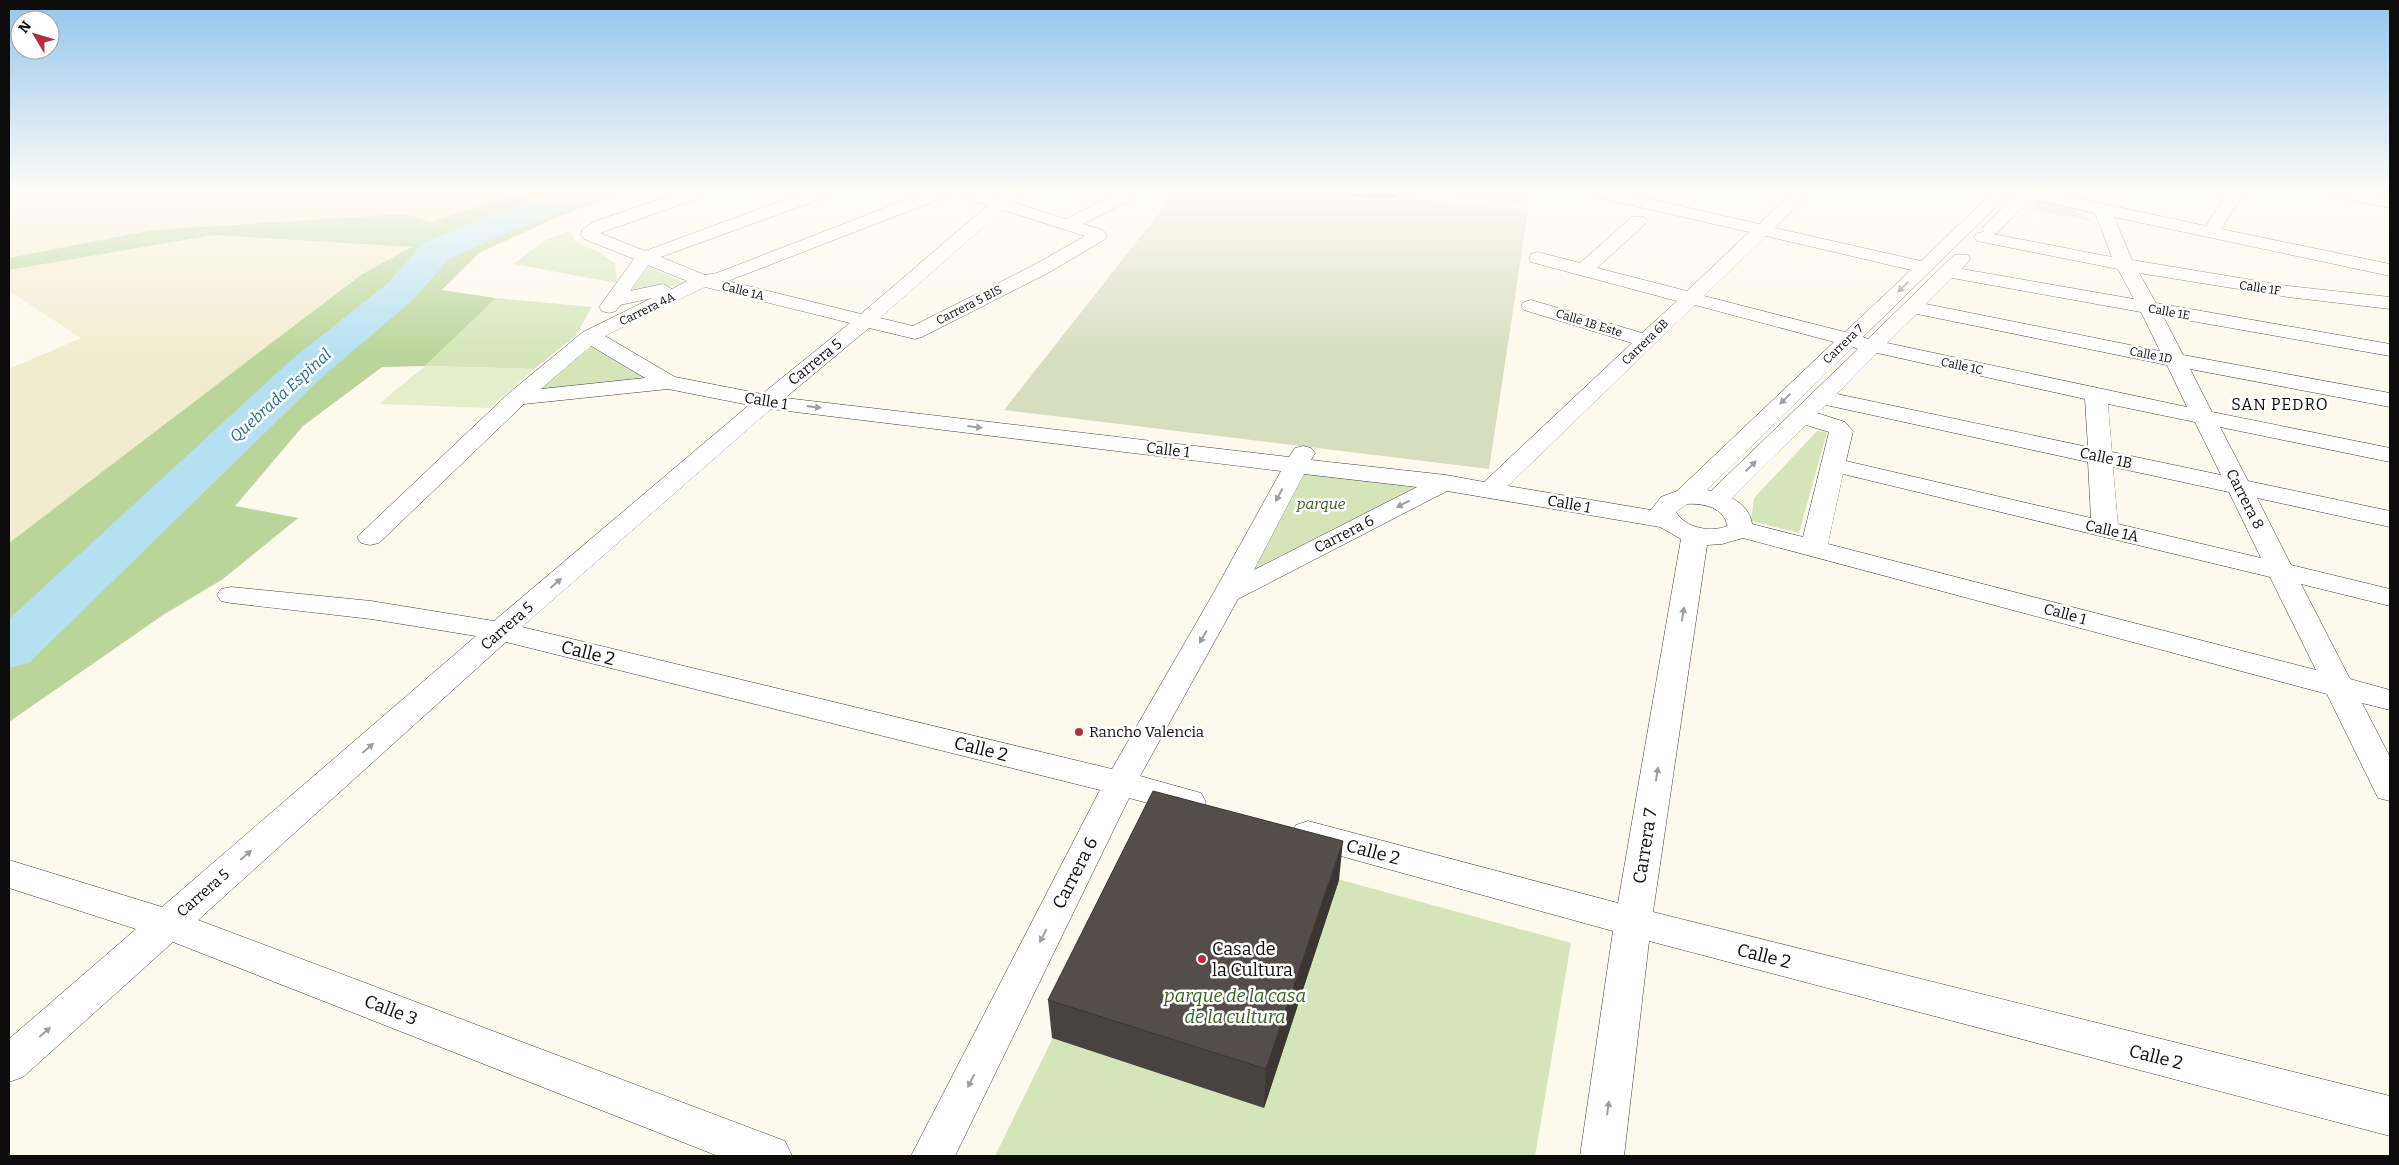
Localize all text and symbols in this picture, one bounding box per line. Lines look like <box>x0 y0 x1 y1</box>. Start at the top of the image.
north arrow <box>10 10 60 60</box>
text: N <box>15 18 35 37</box>
street label: Calle 1F <box>2238 278 2282 298</box>
street label: Calle 1A <box>720 279 766 303</box>
one-way arrow <box>1897 281 1909 293</box>
street label: Carrera 5 BIS <box>934 282 1004 328</box>
street label: Carrera 4A <box>617 289 678 328</box>
street label: Calle 1E <box>2147 301 2191 323</box>
street label: Calle 1B Este <box>1554 306 1624 340</box>
street label: Carrera 6B <box>1619 316 1671 368</box>
street label: Carrera 7 <box>1820 321 1866 367</box>
street label: Carrera 5 <box>785 335 845 389</box>
street label: Calle 1D <box>2128 344 2174 366</box>
water label: Quebrada Espinal <box>226 345 335 446</box>
street label: Calle 1C <box>1940 355 1985 377</box>
street label: Calle 1 <box>743 389 789 413</box>
one-way arrow <box>1779 393 1791 405</box>
district label: SAN PEDRO <box>2231 395 2329 414</box>
one-way arrow <box>806 404 822 412</box>
one-way arrow <box>968 423 984 431</box>
street label: Calle 1 <box>1145 438 1191 462</box>
street label: Calle 1B <box>2078 444 2134 472</box>
one-way arrow <box>1744 460 1756 472</box>
street label: Carrera 8 <box>2222 466 2268 532</box>
one-way arrow <box>1274 488 1283 502</box>
street label: Calle 1 <box>1546 491 1592 517</box>
park label: parque <box>1296 495 1346 513</box>
one-way arrow <box>1396 500 1410 508</box>
street label: Carrera 6 <box>1311 511 1377 557</box>
street label: Calle 1A <box>2084 516 2141 546</box>
one-way arrow <box>550 578 562 589</box>
street label: Carrera 5 <box>477 598 537 654</box>
street label: Calle 1 <box>2042 600 2088 628</box>
one-way arrow <box>1679 605 1687 621</box>
one-way arrow <box>1198 630 1207 643</box>
street label: Calle 2 <box>559 636 617 670</box>
place label: Rancho Valencia <box>1089 723 1204 741</box>
marker: Rancho Valencia <box>1073 726 1085 738</box>
street label: Calle 2 <box>952 732 1010 766</box>
one-way arrow <box>362 743 374 754</box>
one-way arrow <box>1653 766 1661 782</box>
street label: Carrera 7 <box>1628 807 1662 885</box>
street label: Carrera 6 <box>1048 833 1102 913</box>
street label: Calle 2 <box>1344 834 1402 870</box>
one-way arrow <box>240 850 253 861</box>
street label: Carrera 5 <box>173 865 233 921</box>
one-way arrow <box>1039 929 1047 943</box>
place label: Casa de la Cultura <box>1212 938 1293 981</box>
street label: Calle 2 <box>1735 939 1793 973</box>
marker: Casa de la Cultura <box>1196 953 1208 965</box>
park label: parque de la casa de la cultura <box>1163 985 1306 1028</box>
street label: Calle 3 <box>361 990 421 1030</box>
one-way arrow <box>39 1026 51 1038</box>
street label: Calle 2 <box>2127 1040 2185 1074</box>
one-way arrow <box>967 1074 975 1088</box>
one-way arrow <box>1604 1100 1612 1116</box>

